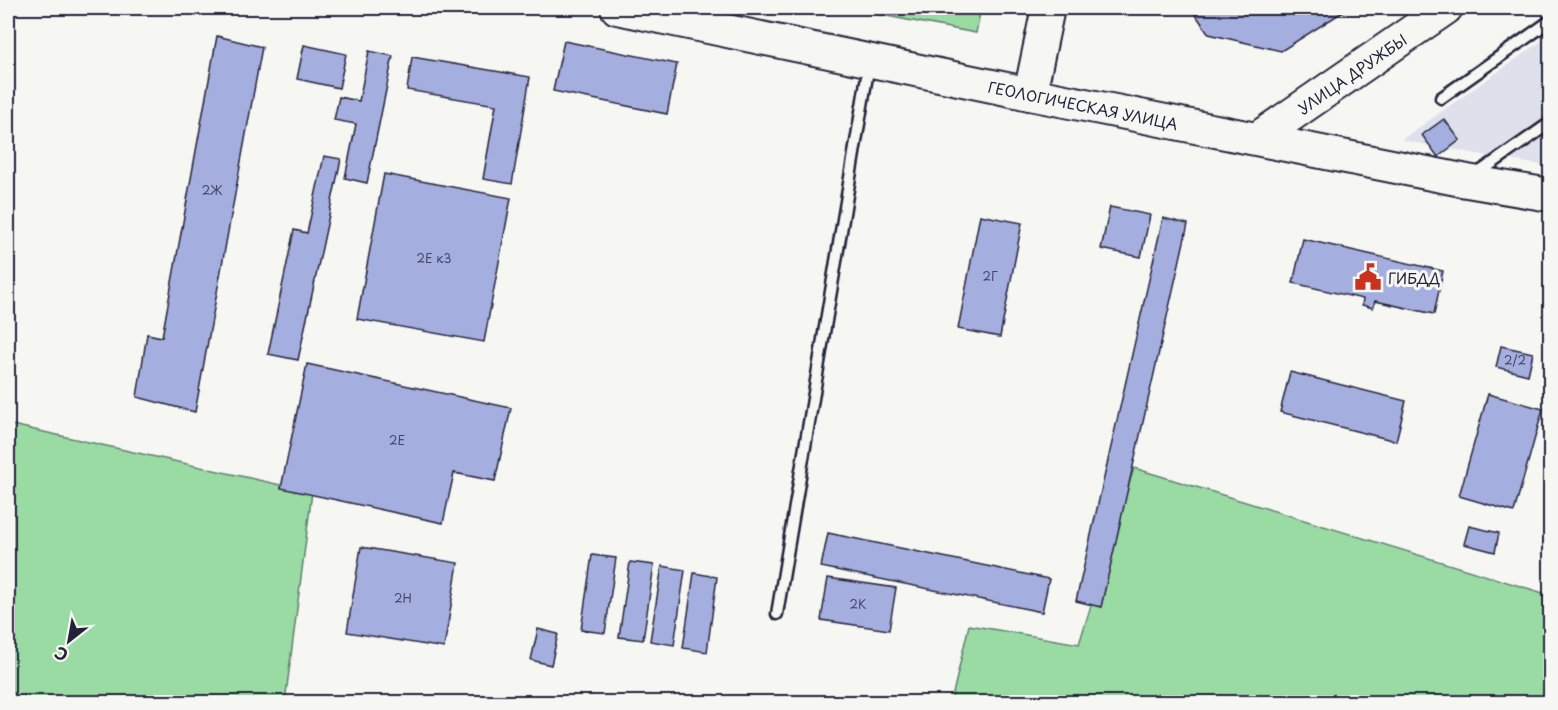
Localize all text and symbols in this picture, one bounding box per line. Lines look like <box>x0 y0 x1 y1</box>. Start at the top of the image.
street label: УЛИЦА ДРУЖБЫ <box>1293 27 1411 119</box>
street label: ГЕОЛОГИЧЕСКАЯ УЛИЦА <box>986 74 1180 135</box>
house number: 2Ж <box>202 181 222 199</box>
house number: 2Е к3 <box>417 249 451 267</box>
public building icon: ГИБДД <box>1353 262 1383 292</box>
place label: ГИБДД <box>1388 266 1440 289</box>
house number: 2Г <box>982 267 998 285</box>
house number: 2/2 <box>1504 351 1526 369</box>
house number: 2Е <box>389 431 405 449</box>
house number: 2Н <box>394 589 412 607</box>
house number: 2К <box>850 595 866 613</box>
north arrow <box>39 611 99 671</box>
text: С <box>49 641 72 668</box>

